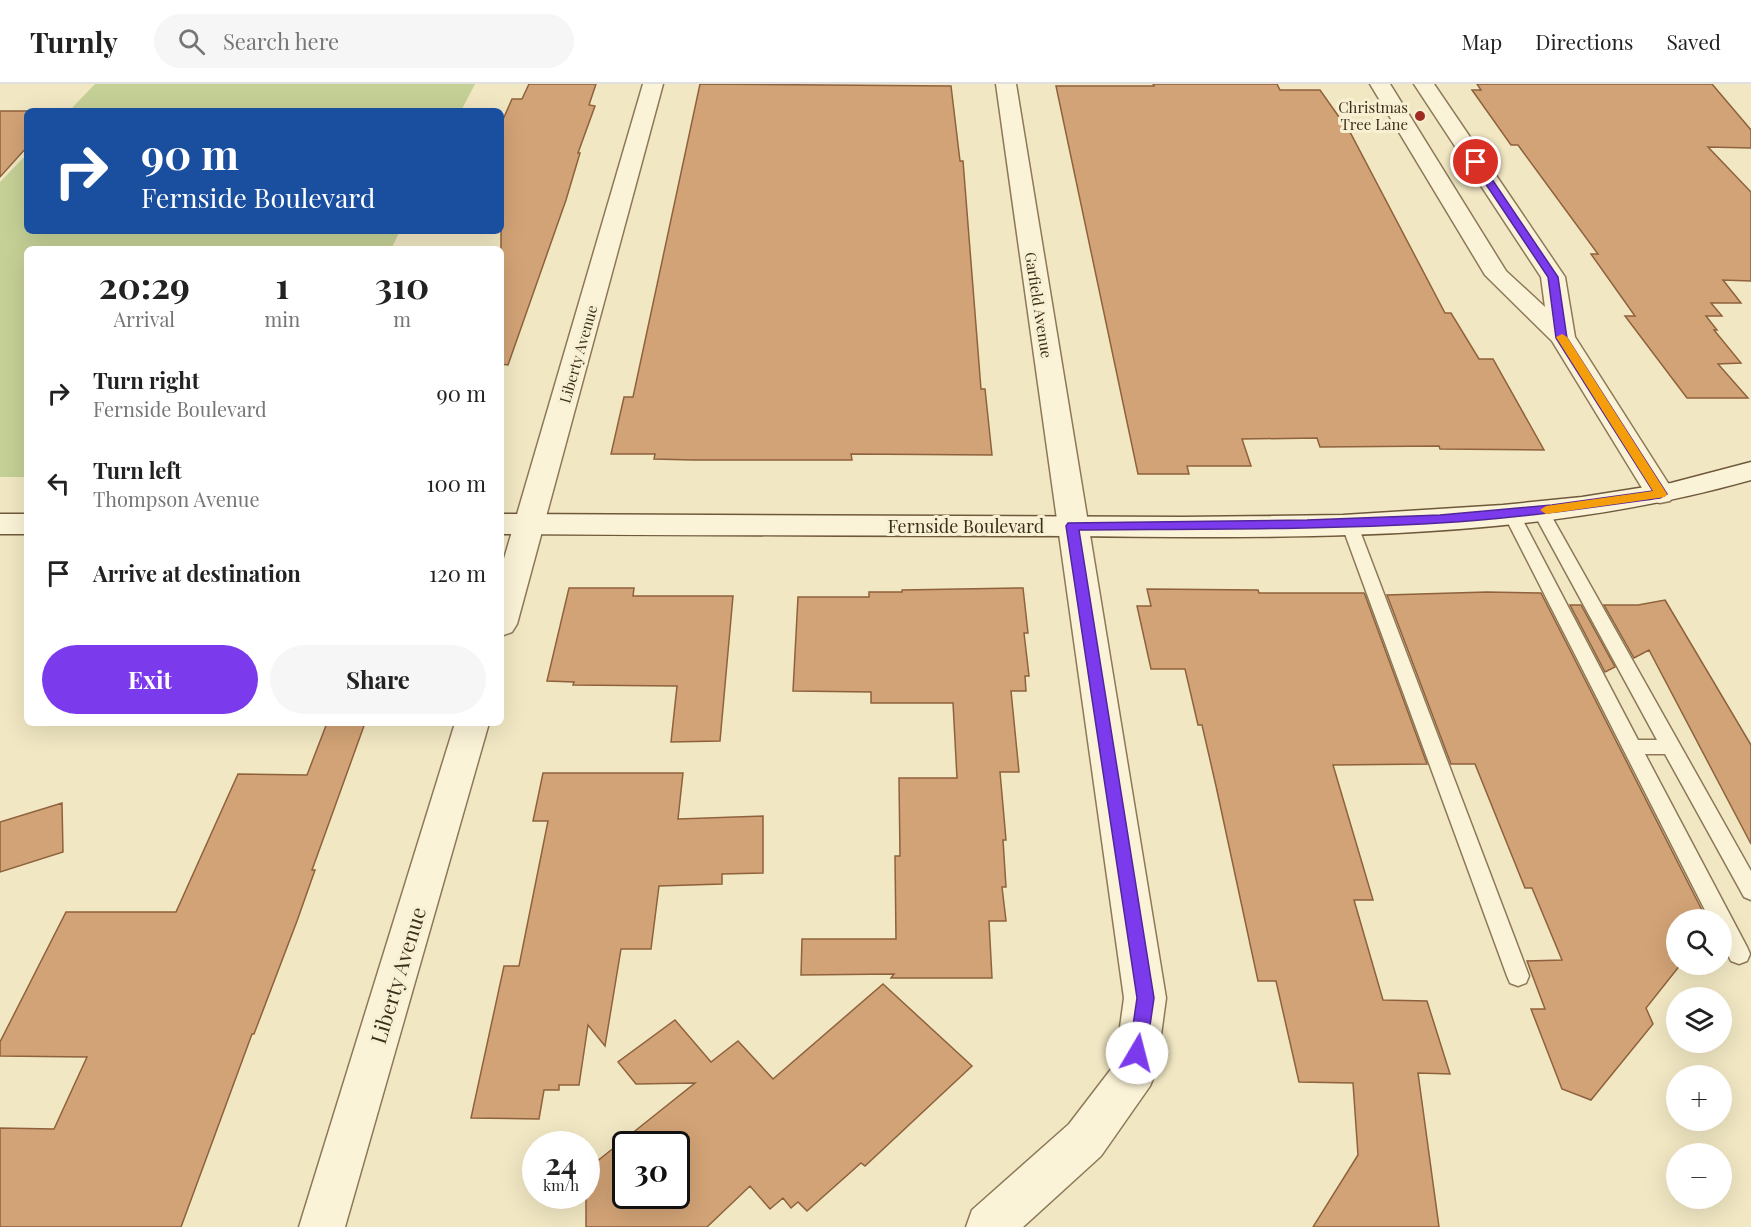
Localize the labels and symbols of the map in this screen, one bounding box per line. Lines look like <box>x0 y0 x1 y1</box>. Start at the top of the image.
place label: Christmas Tree Lane <box>1338 97 1408 134</box>
marker: Christmas Tree Lane <box>1413 109 1427 123</box>
pin <box>1450 136 1501 187</box>
street label: Garfield Avenue <box>1021 251 1057 359</box>
street label: Liberty Avenue <box>554 303 602 405</box>
street label: Fernside Boulevard <box>888 514 1045 538</box>
street label: Liberty Avenue <box>363 903 431 1047</box>
position arrow <box>1105 1021 1169 1085</box>
speed limit sign: 30 <box>612 1131 690 1209</box>

